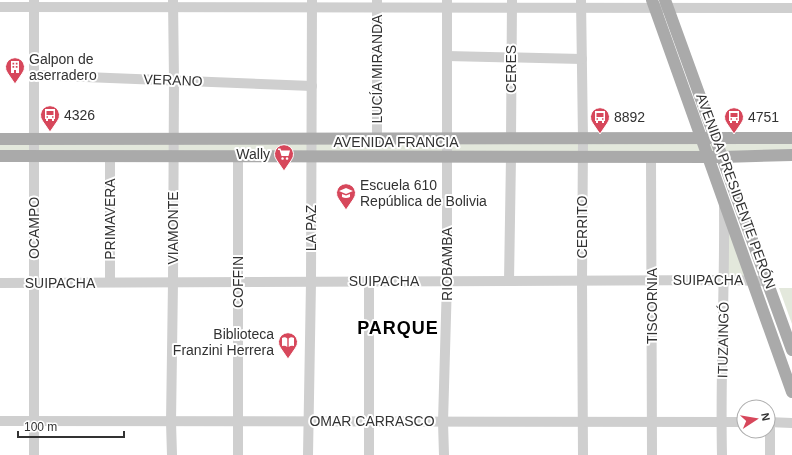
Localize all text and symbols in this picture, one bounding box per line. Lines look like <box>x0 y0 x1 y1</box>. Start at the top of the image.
street label: LUCÍA MIRANDA <box>369 14 385 123</box>
street label: CERES <box>503 45 519 93</box>
place label: Galpon de aserradero <box>29 51 97 83</box>
building icon: Galpon de aserradero <box>4 56 26 84</box>
street label: VERANO <box>143 71 203 89</box>
street label: AVENIDA PRESIDENTE PERÓN <box>693 91 779 291</box>
bus stop icon: 4326 <box>39 104 61 132</box>
bus stop icon: 8892 <box>589 106 611 134</box>
bus stop icon: 4751 <box>723 106 745 134</box>
place label: 4326 <box>64 107 95 123</box>
place label: 8892 <box>614 109 645 125</box>
place label: 4751 <box>748 109 779 125</box>
street label: AVENIDA FRANCIA <box>334 134 459 150</box>
supermarket icon: Wally <box>273 143 295 171</box>
place label: Wally <box>236 146 270 162</box>
place label: Escuela 610 República de Bolivia <box>360 177 487 209</box>
street label: PRIMAVERA <box>102 178 118 260</box>
school or university icon: Escuela 610 República de Bolivia <box>335 182 357 210</box>
street label: VIAMONTE <box>165 191 181 265</box>
street label: CERRITO <box>574 196 590 258</box>
street label: OCAMPO <box>26 197 42 259</box>
street label: LA PAZ <box>303 204 319 251</box>
street label: RIOBAMBA <box>439 226 455 301</box>
street label: COFFIN <box>230 256 246 308</box>
street label: TISCORNIA <box>644 267 660 344</box>
street label: SUIPACHA <box>673 272 744 288</box>
street label: SUIPACHA <box>349 273 420 289</box>
street label: SUIPACHA <box>25 275 96 291</box>
street label: ITUZAINGÓ <box>714 302 732 378</box>
district label: PARQUE <box>357 318 439 338</box>
place label: Biblioteca Franzini Herrera <box>173 326 274 358</box>
library icon: Biblioteca Franzini Herrera <box>277 331 299 359</box>
north arrow <box>736 399 776 439</box>
text: N <box>759 412 772 422</box>
scale bar <box>18 413 124 439</box>
street label: OMAR CARRASCO <box>309 413 435 429</box>
text: 100 m <box>24 420 57 434</box>

